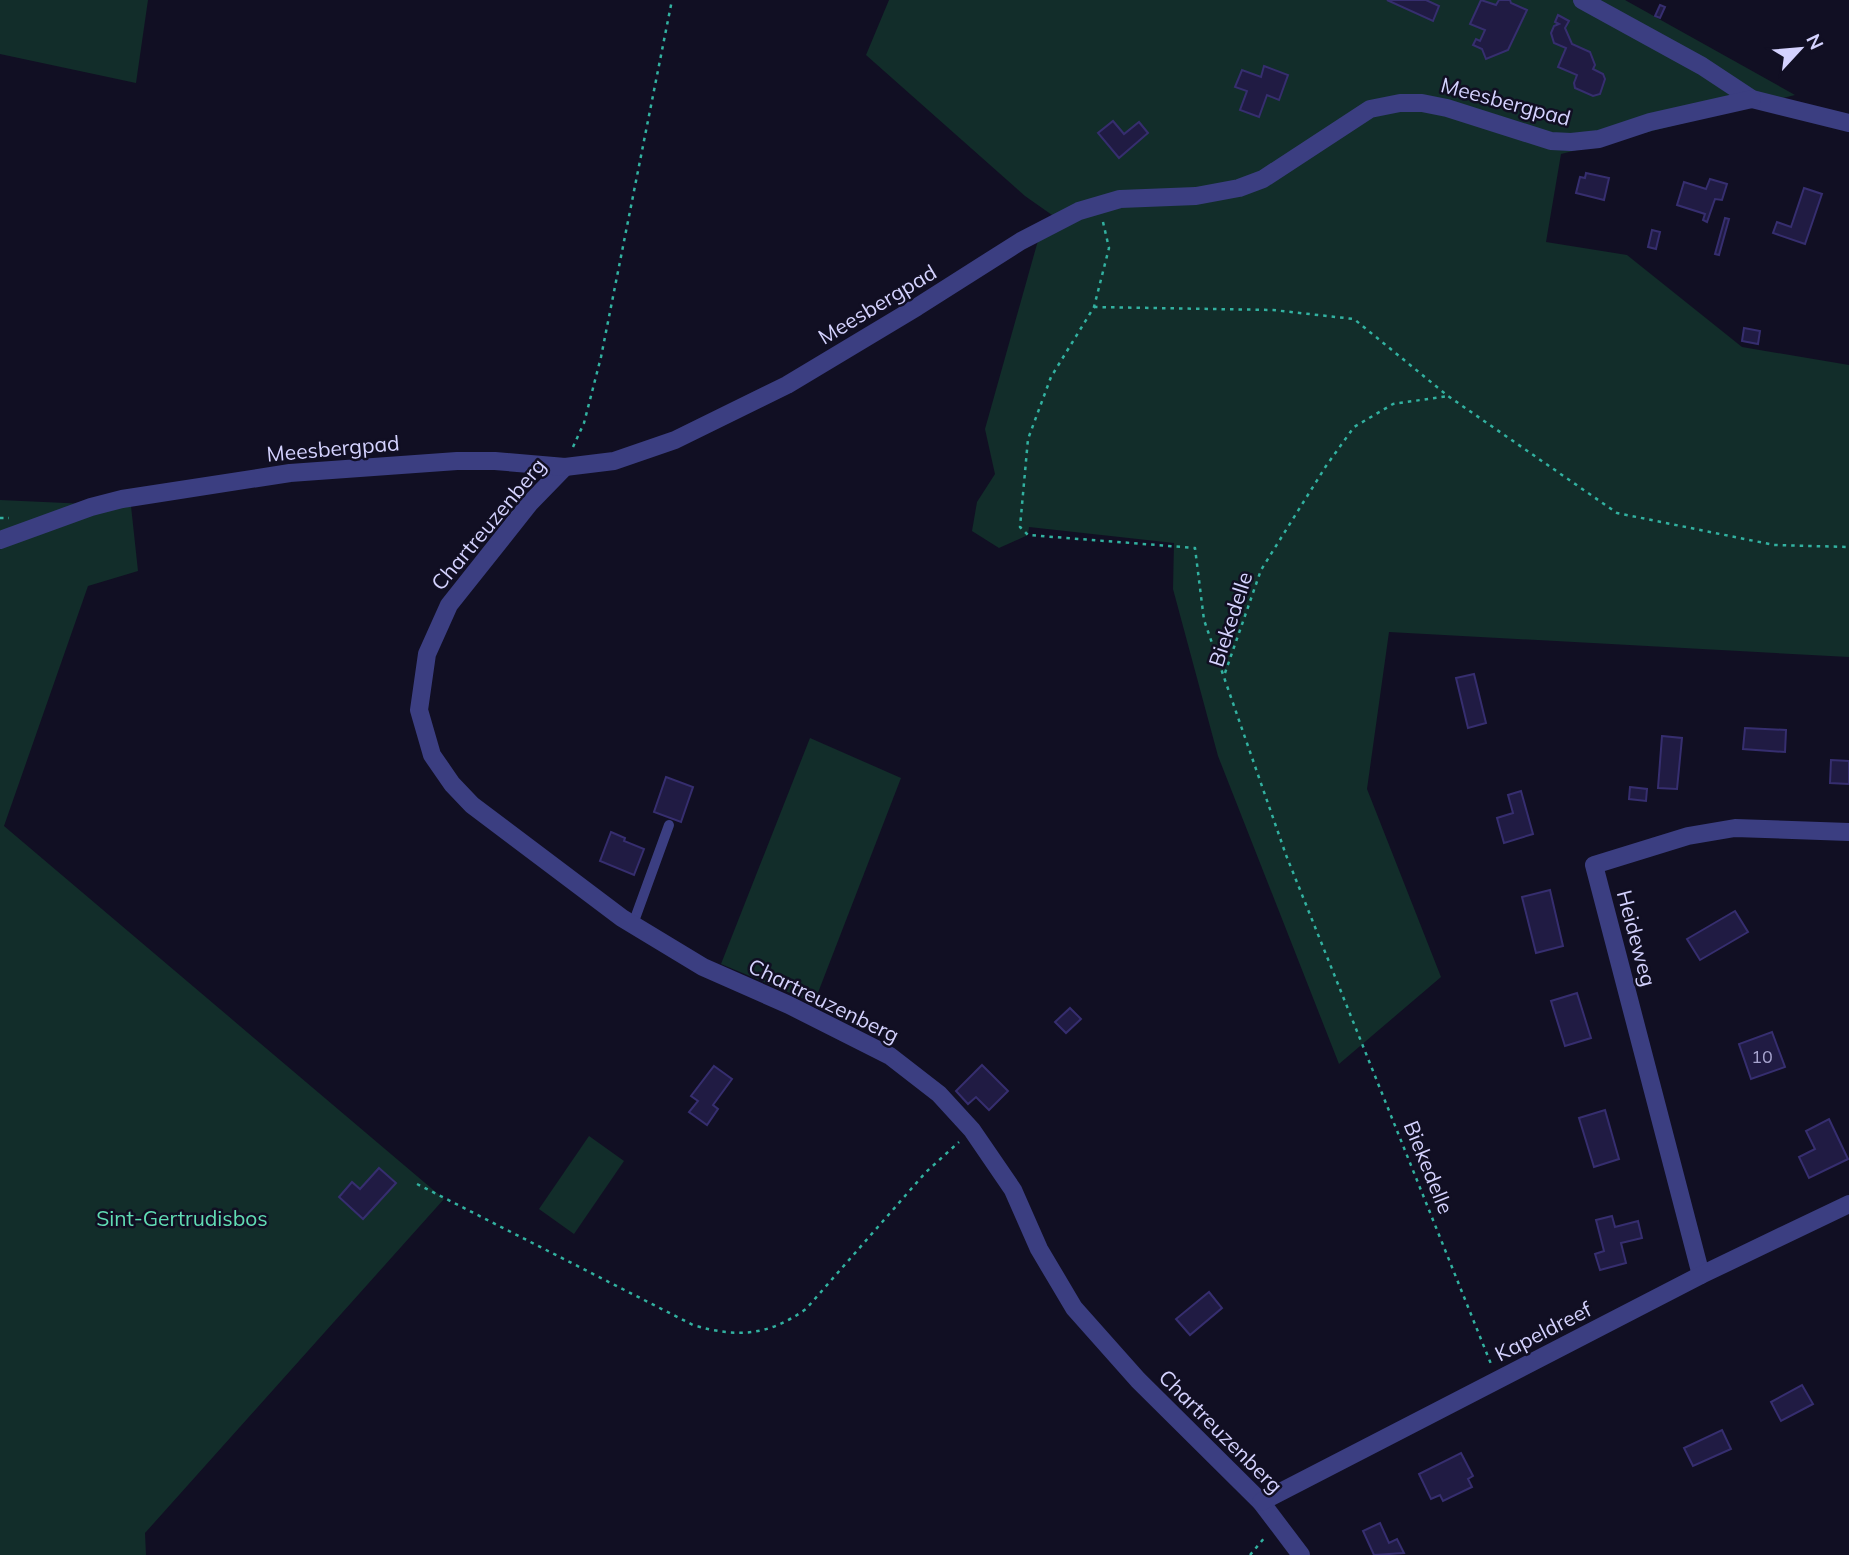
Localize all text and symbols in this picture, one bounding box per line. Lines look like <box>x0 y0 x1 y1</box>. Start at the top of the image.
north arrow <box>1765 14 1835 84</box>
text: N <box>1801 30 1829 53</box>
street label: Meesbergpad <box>1438 71 1574 131</box>
street label: Meesbergpad <box>813 259 941 349</box>
street label: Meesbergpad <box>265 429 401 467</box>
street label: Chartreuzenberg <box>425 453 551 595</box>
street label: Biekedelle <box>1202 568 1258 670</box>
street label: Heideweg <box>1612 887 1662 989</box>
street label: Chartreuzenberg <box>744 952 904 1048</box>
house number: 10 <box>1751 1045 1773 1068</box>
street label: Biekedelle <box>1399 1117 1459 1217</box>
park label: Sint-Gertrudisbos <box>96 1205 268 1231</box>
street label: Kapeldreef <box>1490 1295 1596 1366</box>
street label: Chartreuzenberg <box>1154 1364 1288 1498</box>

